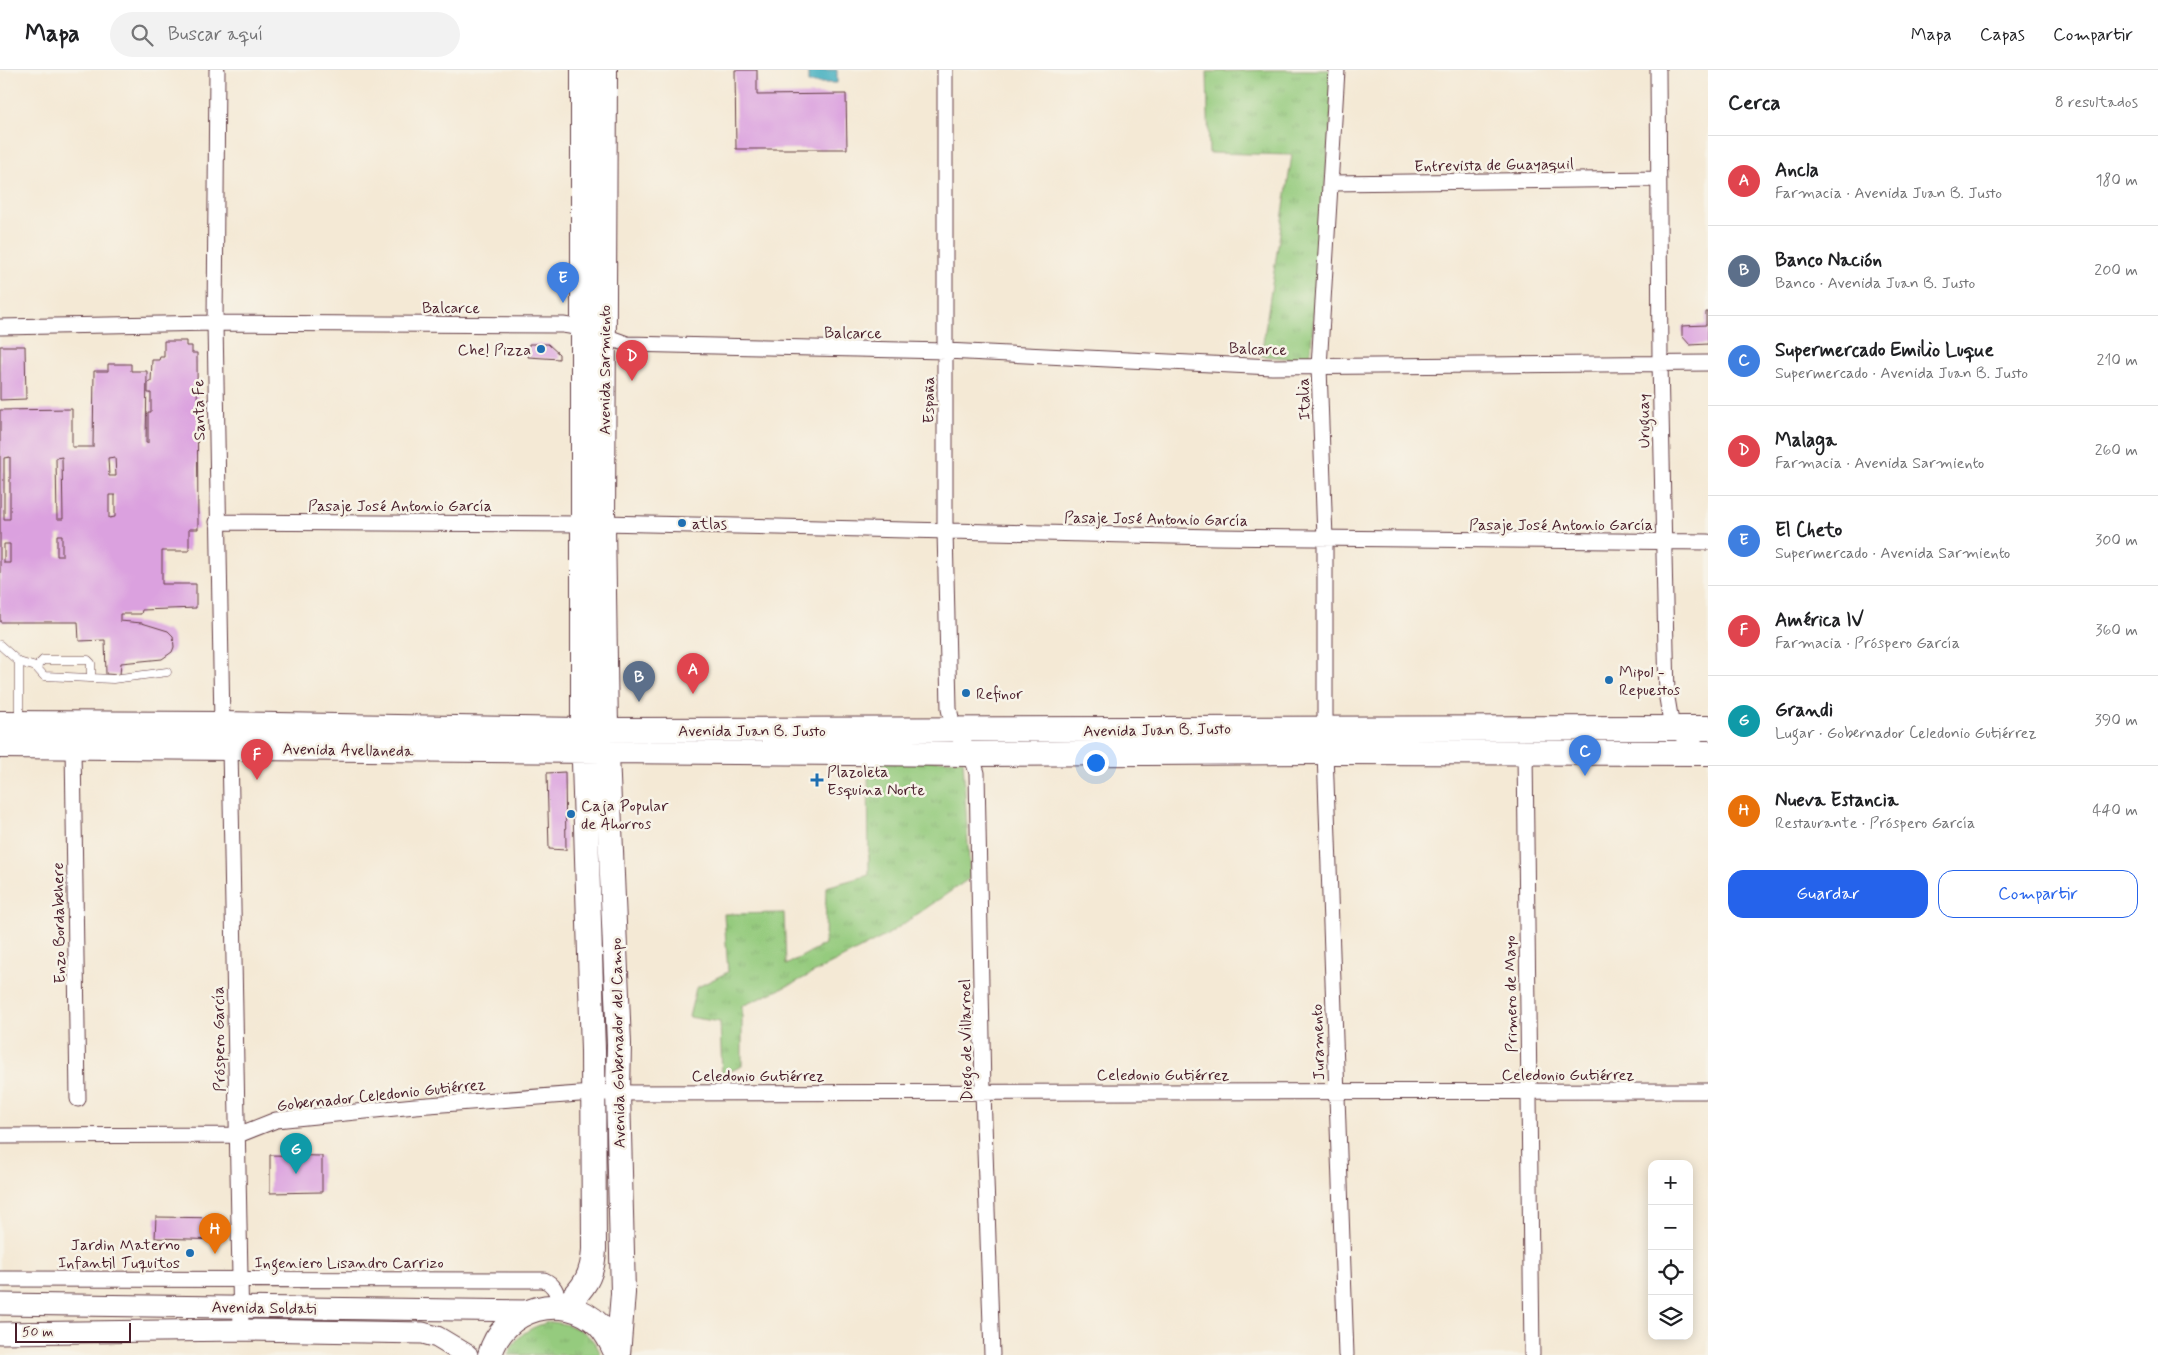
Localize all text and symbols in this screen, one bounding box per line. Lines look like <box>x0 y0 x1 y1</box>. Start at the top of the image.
search box <box>110 12 460 57</box>
text: Mapa <box>25 19 80 50</box>
icon: search <box>128 21 156 49</box>
text: Buscar aquí <box>168 22 263 47</box>
text: Mapa <box>1911 23 1952 47</box>
text: Capas <box>1980 23 2025 47</box>
text: Compartir <box>2053 23 2133 47</box>
text: Cerca <box>1728 89 1781 117</box>
text: 8 resultados <box>2055 92 2138 113</box>
street label: Entrevista de Guayaquil <box>1414 154 1574 177</box>
text: Ancla <box>1775 158 1819 183</box>
text: A <box>1739 170 1749 191</box>
text: 180 m <box>2095 170 2138 191</box>
text: Farmacia · Avenida Juan B. Justo <box>1775 183 2002 204</box>
text: Banco Nación <box>1775 248 1882 273</box>
text: B <box>1739 260 1749 281</box>
text: 200 m <box>2094 260 2138 281</box>
pin: E <box>547 262 579 303</box>
text: Banco · Avenida Juan B. Justo <box>1775 273 1975 294</box>
street label: Balcarce <box>422 298 480 319</box>
street label: Avenida Sarmiento <box>595 305 616 435</box>
street label: Balcarce <box>824 322 883 345</box>
street label: Balcarce <box>1229 338 1288 361</box>
text: Supermercado Emilio Luque <box>1775 338 1994 363</box>
place label: Che! Pizza <box>458 340 531 361</box>
pin: D <box>616 340 648 381</box>
marker: Che! Pizza <box>535 343 547 355</box>
text: C <box>1738 350 1750 371</box>
text: 210 m <box>2097 350 2138 371</box>
text: Supermercado · Avenida Juan B. Justo <box>1775 363 2028 384</box>
street label: España <box>919 376 940 424</box>
street label: Italia <box>1293 377 1316 421</box>
street label: Santa Fe <box>188 379 211 441</box>
street label: Uruguay <box>1634 393 1656 448</box>
text: Malaga <box>1775 428 1837 453</box>
text: D <box>1738 440 1750 461</box>
text: 260 m <box>2095 440 2138 461</box>
text: Farmacia · Avenida Sarmiento <box>1775 453 1984 474</box>
street label: Pasaje José Antonio García <box>308 496 492 517</box>
street label: Pasaje José Antonio García <box>1064 507 1248 532</box>
place label: atlas <box>692 514 727 535</box>
street label: Pasaje José Antonio García <box>1469 515 1653 536</box>
marker: atlas <box>676 517 688 529</box>
text: El Cheto <box>1775 518 1842 543</box>
text: E <box>1739 530 1749 551</box>
text: 300 m <box>2095 530 2138 551</box>
text: Supermercado · Avenida Sarmiento <box>1775 543 2010 564</box>
text: América IV <box>1775 608 1864 633</box>
text: F <box>1740 620 1748 641</box>
text: 360 m <box>2095 620 2138 641</box>
text: Farmacia · Próspero García <box>1775 633 1960 654</box>
pin: A <box>677 653 709 694</box>
pin: B <box>623 661 655 702</box>
place label: Mipol - Repuestos <box>1619 662 1680 701</box>
marker: Mipol - Repuestos <box>1603 674 1615 686</box>
place label: Refinor <box>976 684 1023 705</box>
marker: Refinor <box>960 687 972 699</box>
text: Grandi <box>1775 698 1833 723</box>
text: G <box>1739 710 1749 731</box>
text: 390 m <box>2095 710 2138 731</box>
street label: Avenida Juan B. Justo <box>1083 719 1231 742</box>
street label: Avenida Juan B. Justo <box>678 721 826 742</box>
text: Lugar · Gobernador Celedonio Gutiérrez <box>1775 723 2037 744</box>
pin: C <box>1569 735 1601 776</box>
pin: F <box>241 739 273 780</box>
street label: Avenida Avellaneda <box>282 739 414 762</box>
your location <box>1083 750 1109 776</box>
place label: Plazoleta Esquina Norte <box>827 762 925 801</box>
marker: Plazoleta Esquina Norte <box>811 774 823 786</box>
text: Nueva Estancia <box>1775 788 1898 813</box>
place label: Caja Popular de Ahorros <box>581 796 669 835</box>
text: H <box>1739 800 1749 821</box>
text: 440 m <box>2092 800 2138 821</box>
marker: Caja Popular de Ahorros <box>565 808 577 820</box>
text: Restaurante · Próspero García <box>1775 813 1975 834</box>
street label: Enzo Bordabehere <box>48 862 71 984</box>
button: Guardar <box>1728 870 1928 918</box>
button: Compartir <box>1938 870 2138 918</box>
street label: Primero de Mayo <box>1500 935 1523 1053</box>
street label: Avenida Gobernador del Campo <box>606 937 631 1149</box>
street label: Diego de Villarroel <box>955 979 979 1101</box>
street label: Próspero García <box>208 986 231 1092</box>
street label: Juramento <box>1307 1003 1330 1080</box>
street label: Celedonio Gutiérrez <box>1097 1065 1230 1086</box>
street label: Celedonio Gutiérrez <box>1502 1065 1635 1086</box>
street label: Celedonio Gutiérrez <box>692 1066 825 1087</box>
street label: Gobernador Celedonio Gutiérrez <box>276 1074 487 1117</box>
pin: G <box>280 1133 312 1174</box>
map controls <box>1648 1160 1693 1340</box>
button: + <box>1648 1160 1693 1205</box>
button: − <box>1648 1205 1693 1250</box>
pin: H <box>199 1213 231 1254</box>
place label: Jardin Materno Infantil Tuquitos <box>58 1235 180 1274</box>
marker: Jardin Materno Infantil Tuquitos <box>184 1247 196 1259</box>
button: locate <box>1648 1250 1693 1295</box>
street label: Ingeniero Lisandro Carrizo <box>254 1253 444 1275</box>
button: layers <box>1648 1295 1693 1340</box>
street label: Avenida Soldati <box>211 1297 317 1320</box>
scale bar <box>15 1320 131 1343</box>
text: 50 m <box>22 1323 53 1341</box>

